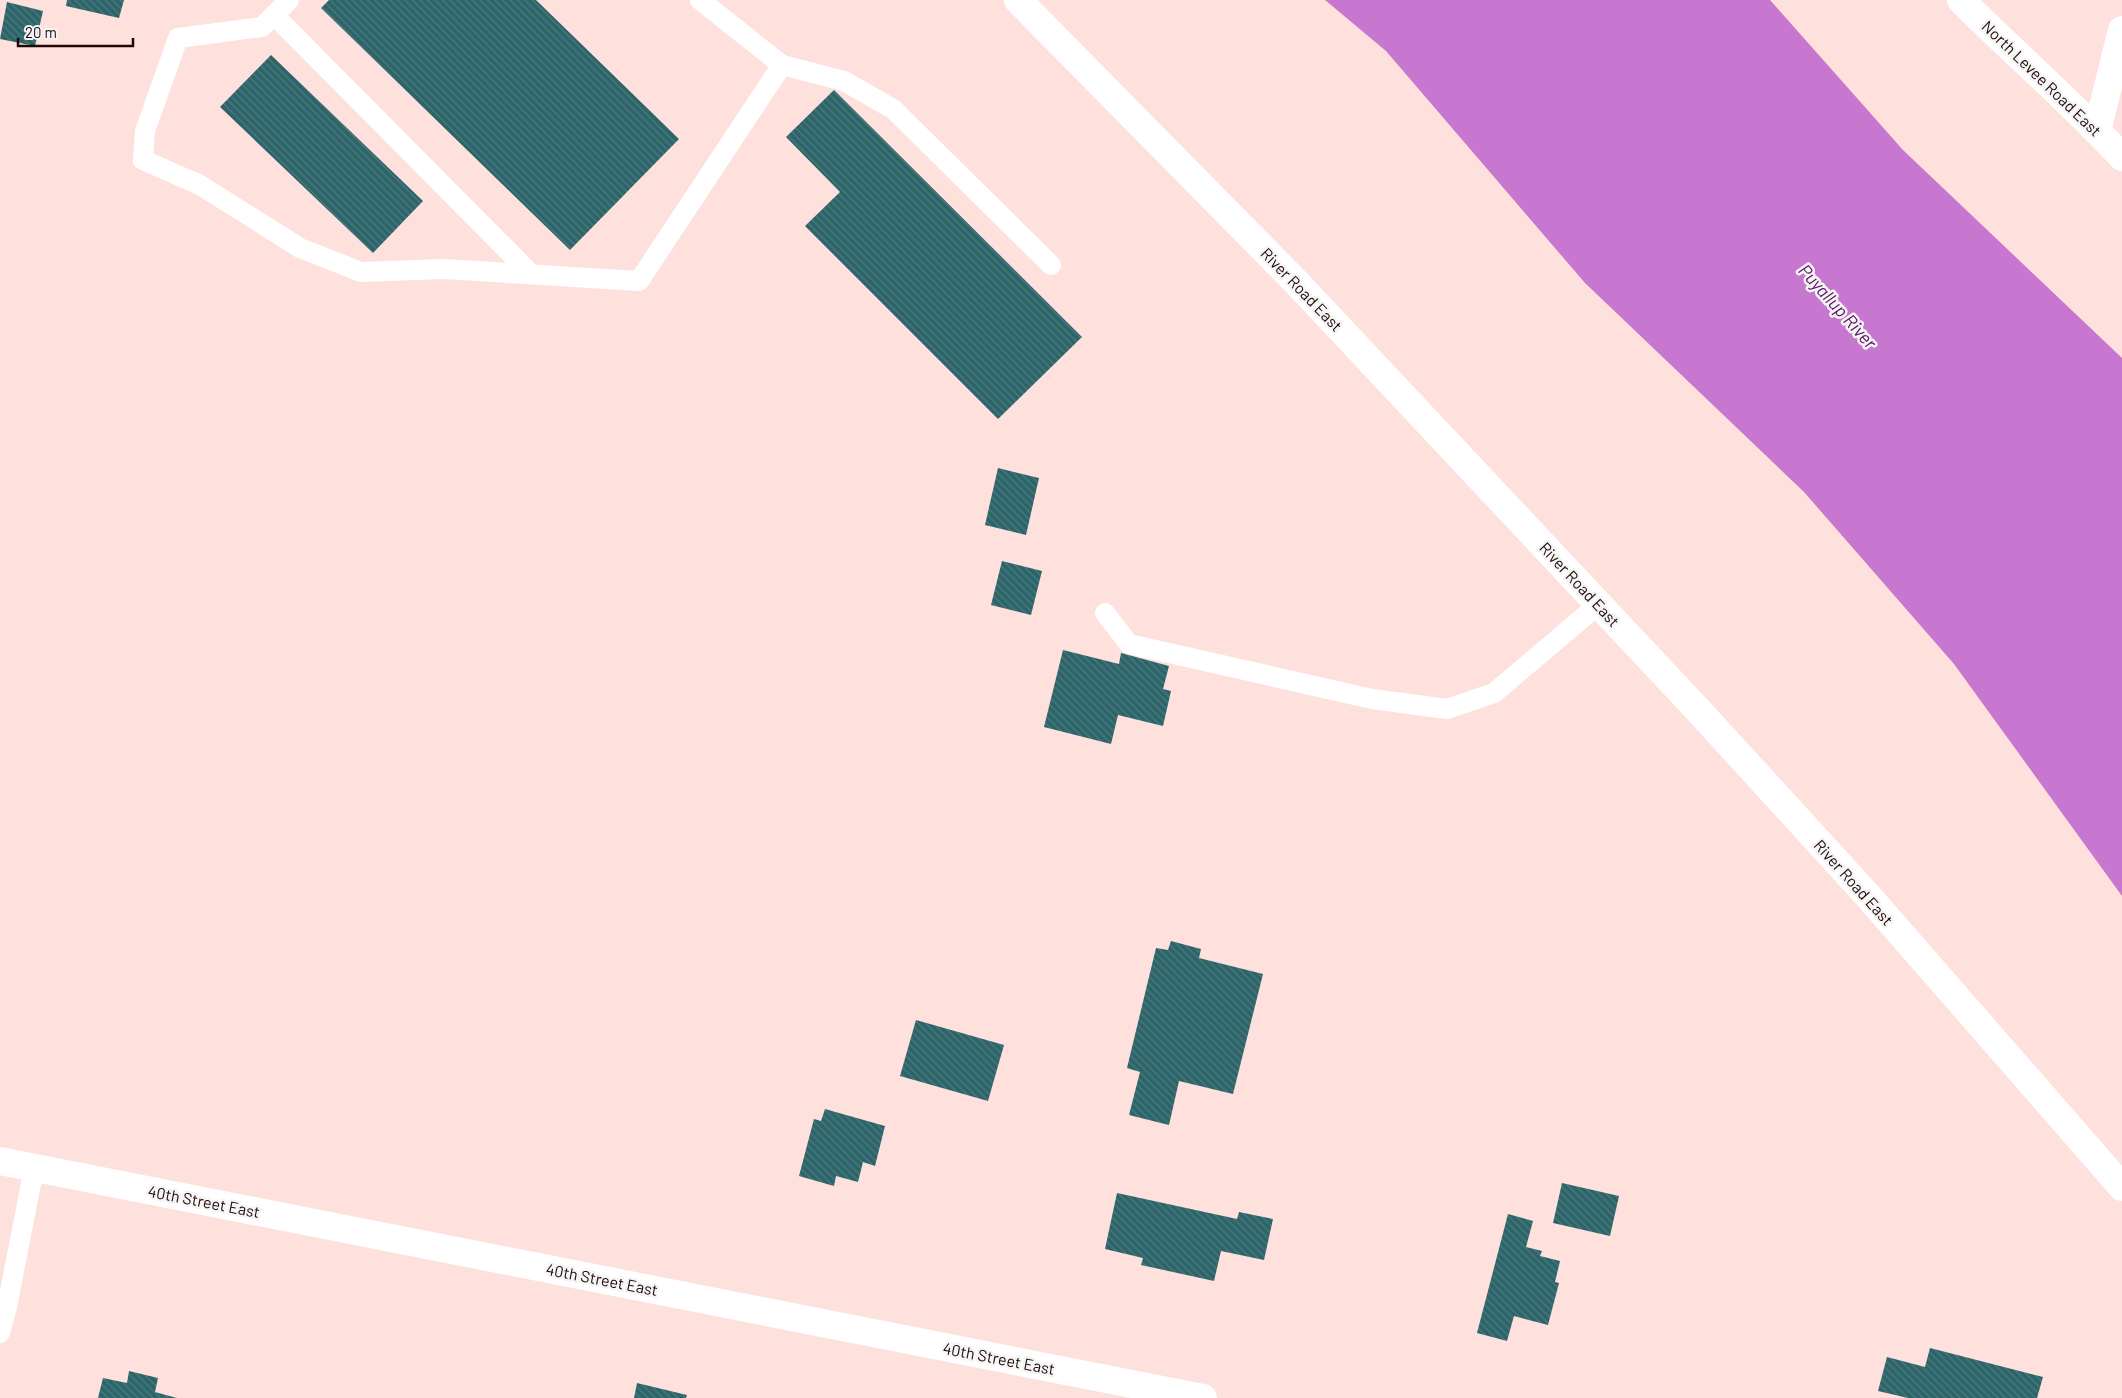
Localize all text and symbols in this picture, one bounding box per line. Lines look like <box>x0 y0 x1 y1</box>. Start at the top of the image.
scale bar <box>18 15 132 47</box>
street label: North Levee Road East <box>1979 16 2105 140</box>
text: 20 m <box>25 23 57 41</box>
street label: River Road East <box>1257 243 1347 335</box>
water label: Puyallup River <box>1794 259 1882 353</box>
street label: River Road East <box>1536 538 1624 630</box>
street label: River Road East <box>1811 835 1897 929</box>
street label: 40th Street East <box>146 1181 262 1221</box>
street label: 40th Street East <box>544 1259 660 1299</box>
street label: 40th Street East <box>941 1338 1057 1378</box>

